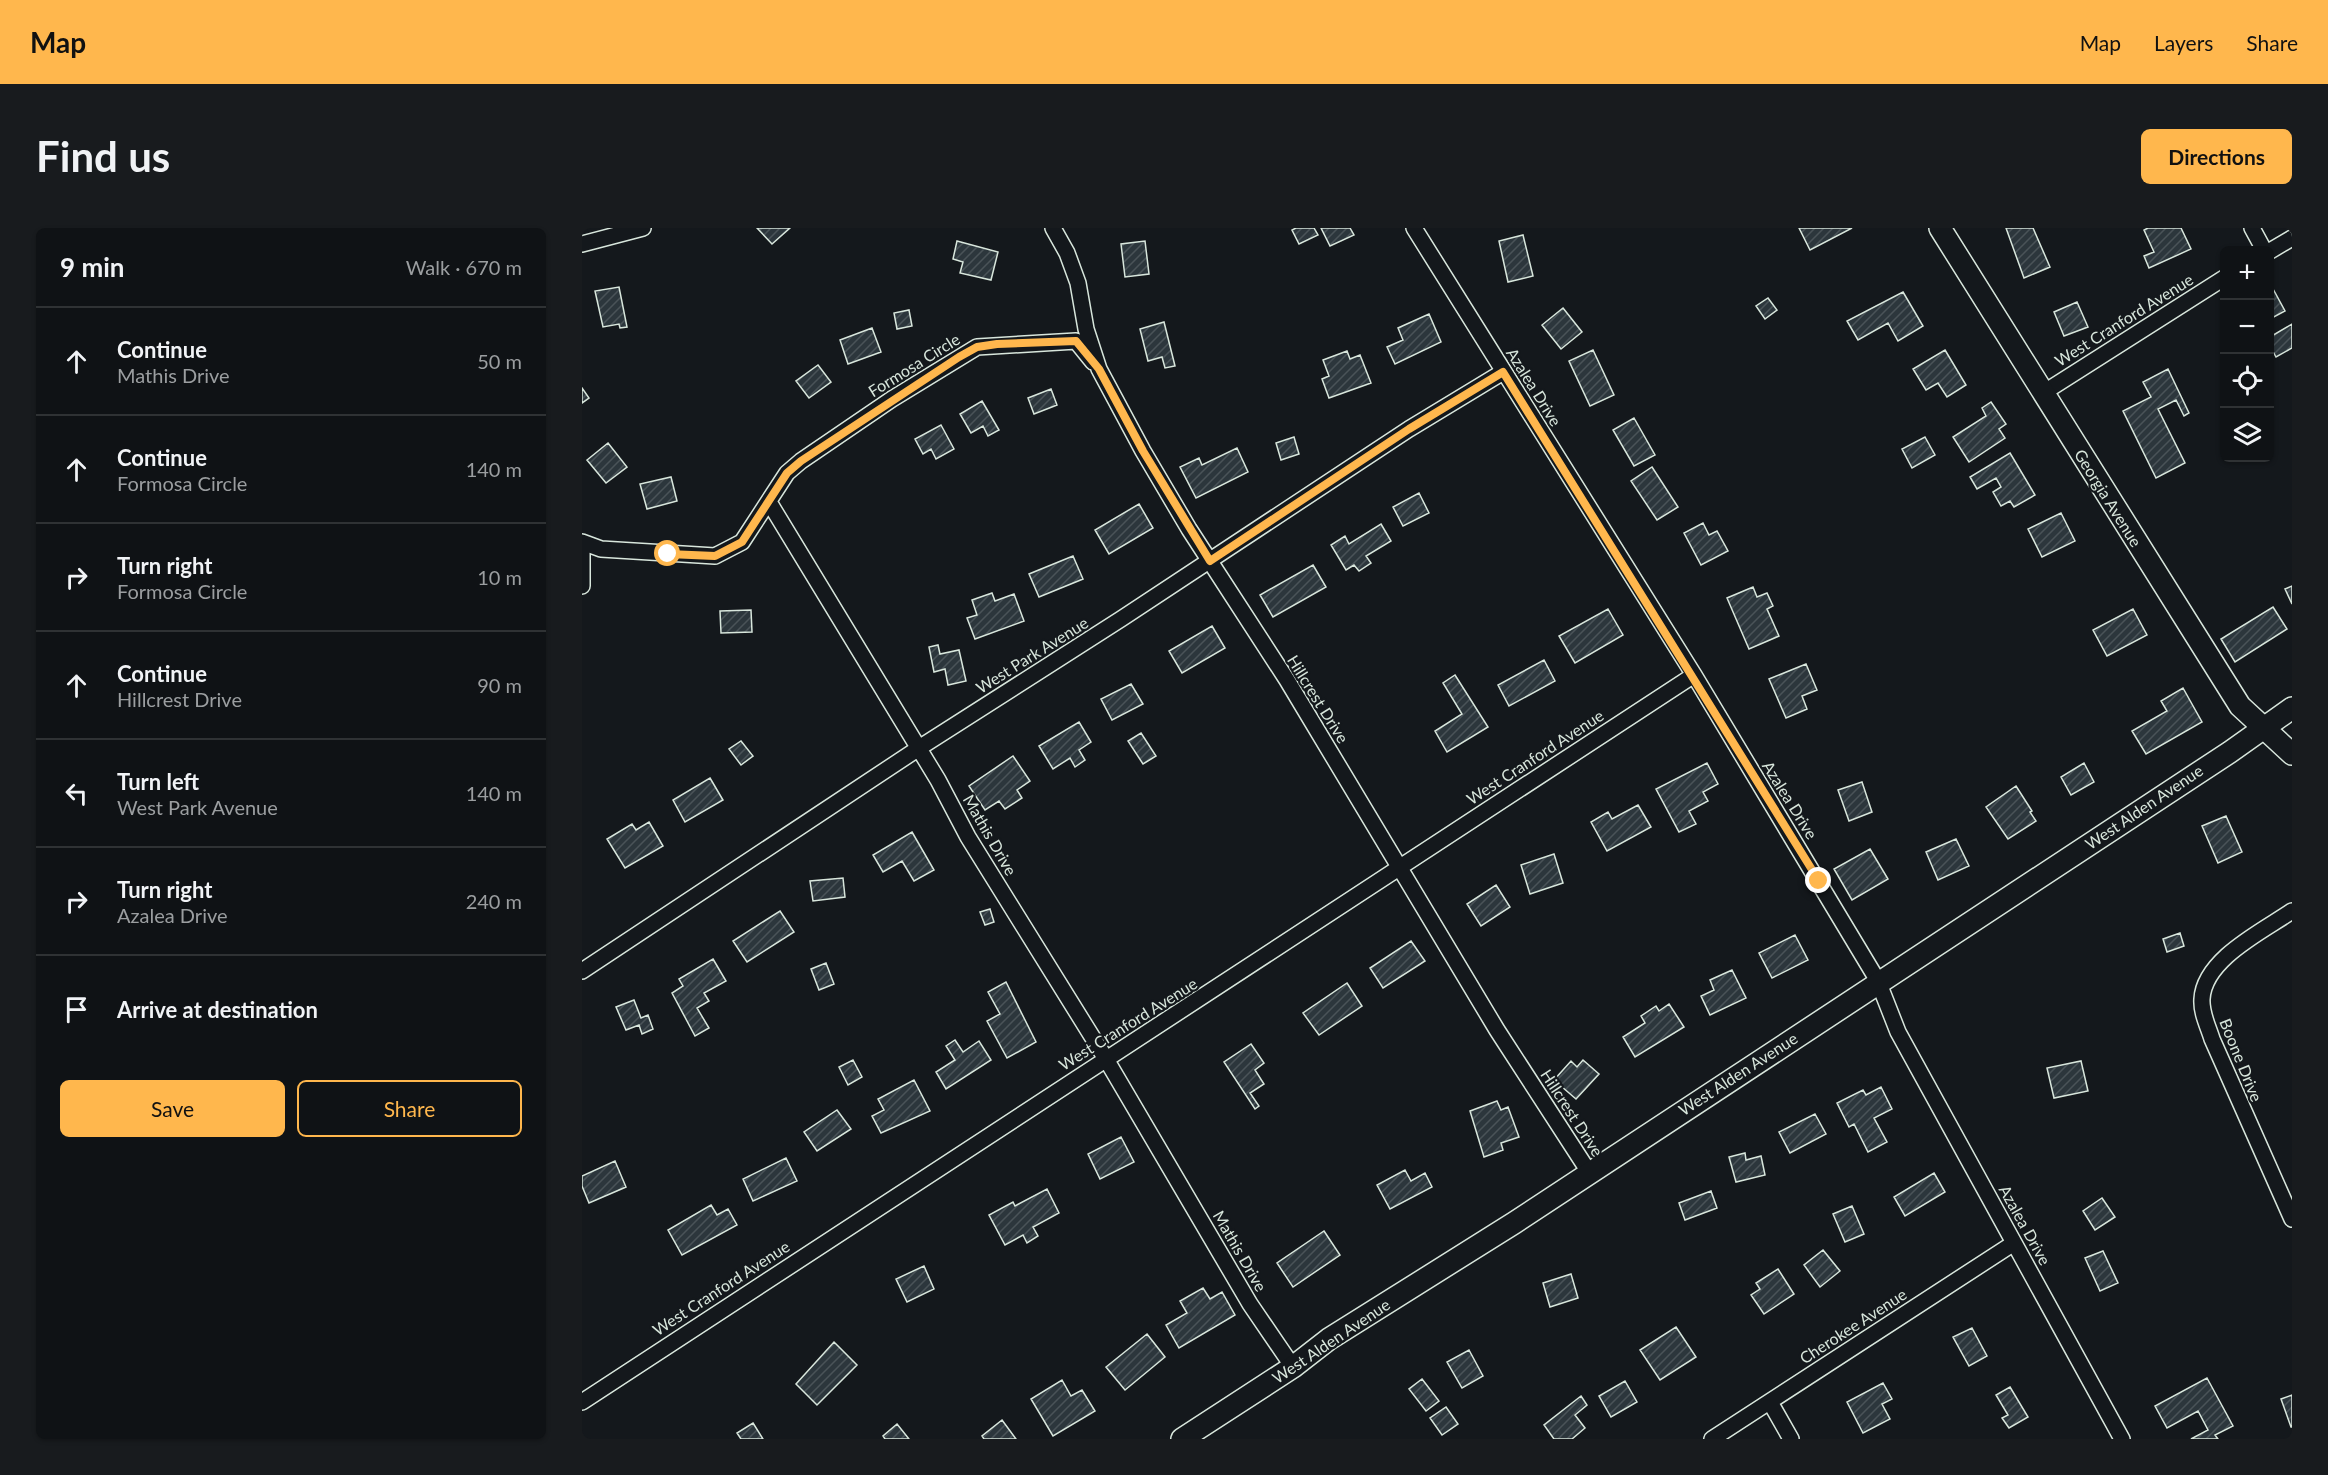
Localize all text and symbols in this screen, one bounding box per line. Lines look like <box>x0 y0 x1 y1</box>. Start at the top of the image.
text: Map <box>30 25 86 59</box>
text: Map <box>2080 30 2121 55</box>
text: Layers <box>2154 30 2213 55</box>
text: Share <box>2246 30 2298 55</box>
button: Directions <box>2141 129 2292 184</box>
text: Find us <box>36 131 170 181</box>
map controls <box>2220 246 2274 462</box>
button: + <box>2220 246 2274 300</box>
text: 9 min <box>60 251 124 283</box>
text: Walk · 670 m <box>406 255 522 279</box>
street label: West Cranford Avenue <box>2051 269 2196 370</box>
button: − <box>2220 300 2274 354</box>
street label: Formosa Circle <box>864 329 963 400</box>
text: Continue <box>117 336 207 363</box>
street label: Azalea Drive <box>1503 344 1566 429</box>
icon: ahead <box>60 345 93 378</box>
text: 50 m <box>477 349 522 373</box>
button: locate <box>2220 354 2274 408</box>
text: Mathis Drive <box>117 363 230 387</box>
button: layers <box>2220 408 2274 462</box>
text: Continue <box>117 444 207 471</box>
street label: Georgia Avenue <box>2071 445 2146 550</box>
icon: ahead <box>60 453 93 486</box>
text: 140 m <box>466 457 522 481</box>
text: Formosa Circle <box>117 471 247 495</box>
route start <box>654 540 680 566</box>
text: Turn right <box>117 552 212 579</box>
icon: right <box>60 561 93 594</box>
text: 10 m <box>477 565 522 589</box>
text: Formosa Circle <box>117 579 247 603</box>
street label: West Park Avenue <box>972 612 1091 697</box>
street label: Hillcrest Drive <box>1284 651 1353 746</box>
text: Continue <box>117 660 207 687</box>
icon: ahead <box>60 669 93 702</box>
text: 90 m <box>477 673 522 697</box>
text: Hillcrest Drive <box>117 687 242 711</box>
street label: West Cranford Avenue <box>1463 705 1607 808</box>
street label: Azalea Drive <box>1759 757 1822 842</box>
street label: West Alden Avenue <box>2081 760 2206 853</box>
text: Turn left <box>117 768 199 795</box>
icon: left <box>60 777 93 810</box>
text: 140 m <box>466 781 522 805</box>
street label: Mathis Drive <box>960 791 1021 879</box>
text: West Park Avenue <box>117 795 278 819</box>
route end <box>1805 867 1831 893</box>
text: Turn right <box>117 876 212 903</box>
icon: right <box>60 885 93 918</box>
text: 240 m <box>466 889 522 913</box>
text: Azalea Drive <box>117 903 228 927</box>
street label: West Cranford Avenue <box>1055 973 1200 1074</box>
icon: arrive <box>60 993 93 1026</box>
text: Arrive at destination <box>117 996 318 1023</box>
street label: Boone Drive <box>2216 1015 2267 1104</box>
street label: West Alden Avenue <box>1675 1028 1801 1119</box>
street label: Hillcrest Drive <box>1537 1066 1608 1160</box>
button: Save <box>60 1080 285 1137</box>
button: Share <box>297 1080 522 1137</box>
street label: Azalea Drive <box>1996 1181 2055 1268</box>
street label: Mathis Drive <box>1210 1207 1271 1295</box>
street label: West Cranford Avenue <box>649 1236 793 1339</box>
street label: Cherokee Avenue <box>1796 1284 1910 1367</box>
street label: West Alden Avenue <box>1268 1294 1393 1387</box>

